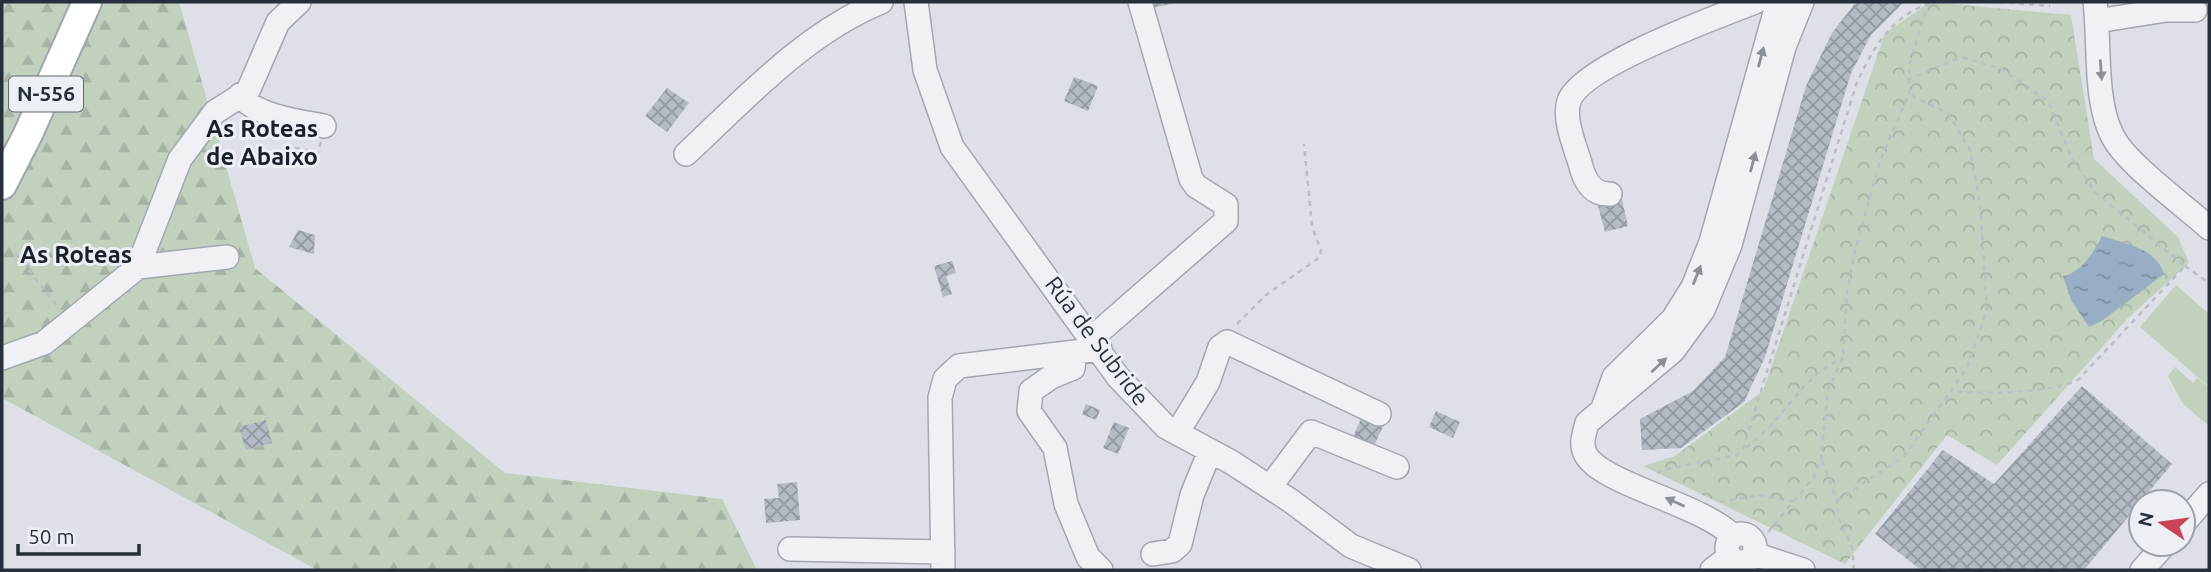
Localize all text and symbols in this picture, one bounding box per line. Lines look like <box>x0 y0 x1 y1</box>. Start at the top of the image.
one-way arrow <box>1756 46 1767 68</box>
one-way arrow <box>2095 59 2106 81</box>
road number: N-556 <box>9 76 83 112</box>
district label: As Roteas de Abaixo <box>206 115 318 170</box>
one-way arrow <box>1748 151 1758 172</box>
district label: As Roteas <box>20 241 132 268</box>
one-way arrow <box>1692 264 1703 285</box>
street label: Rúa de Subride <box>1041 271 1154 410</box>
one-way arrow <box>1650 356 1667 373</box>
north arrow <box>2127 488 2197 558</box>
one-way arrow <box>1664 497 1685 508</box>
text: N <box>2133 510 2158 529</box>
scale bar <box>18 512 138 556</box>
text: 50 m <box>28 524 75 548</box>

